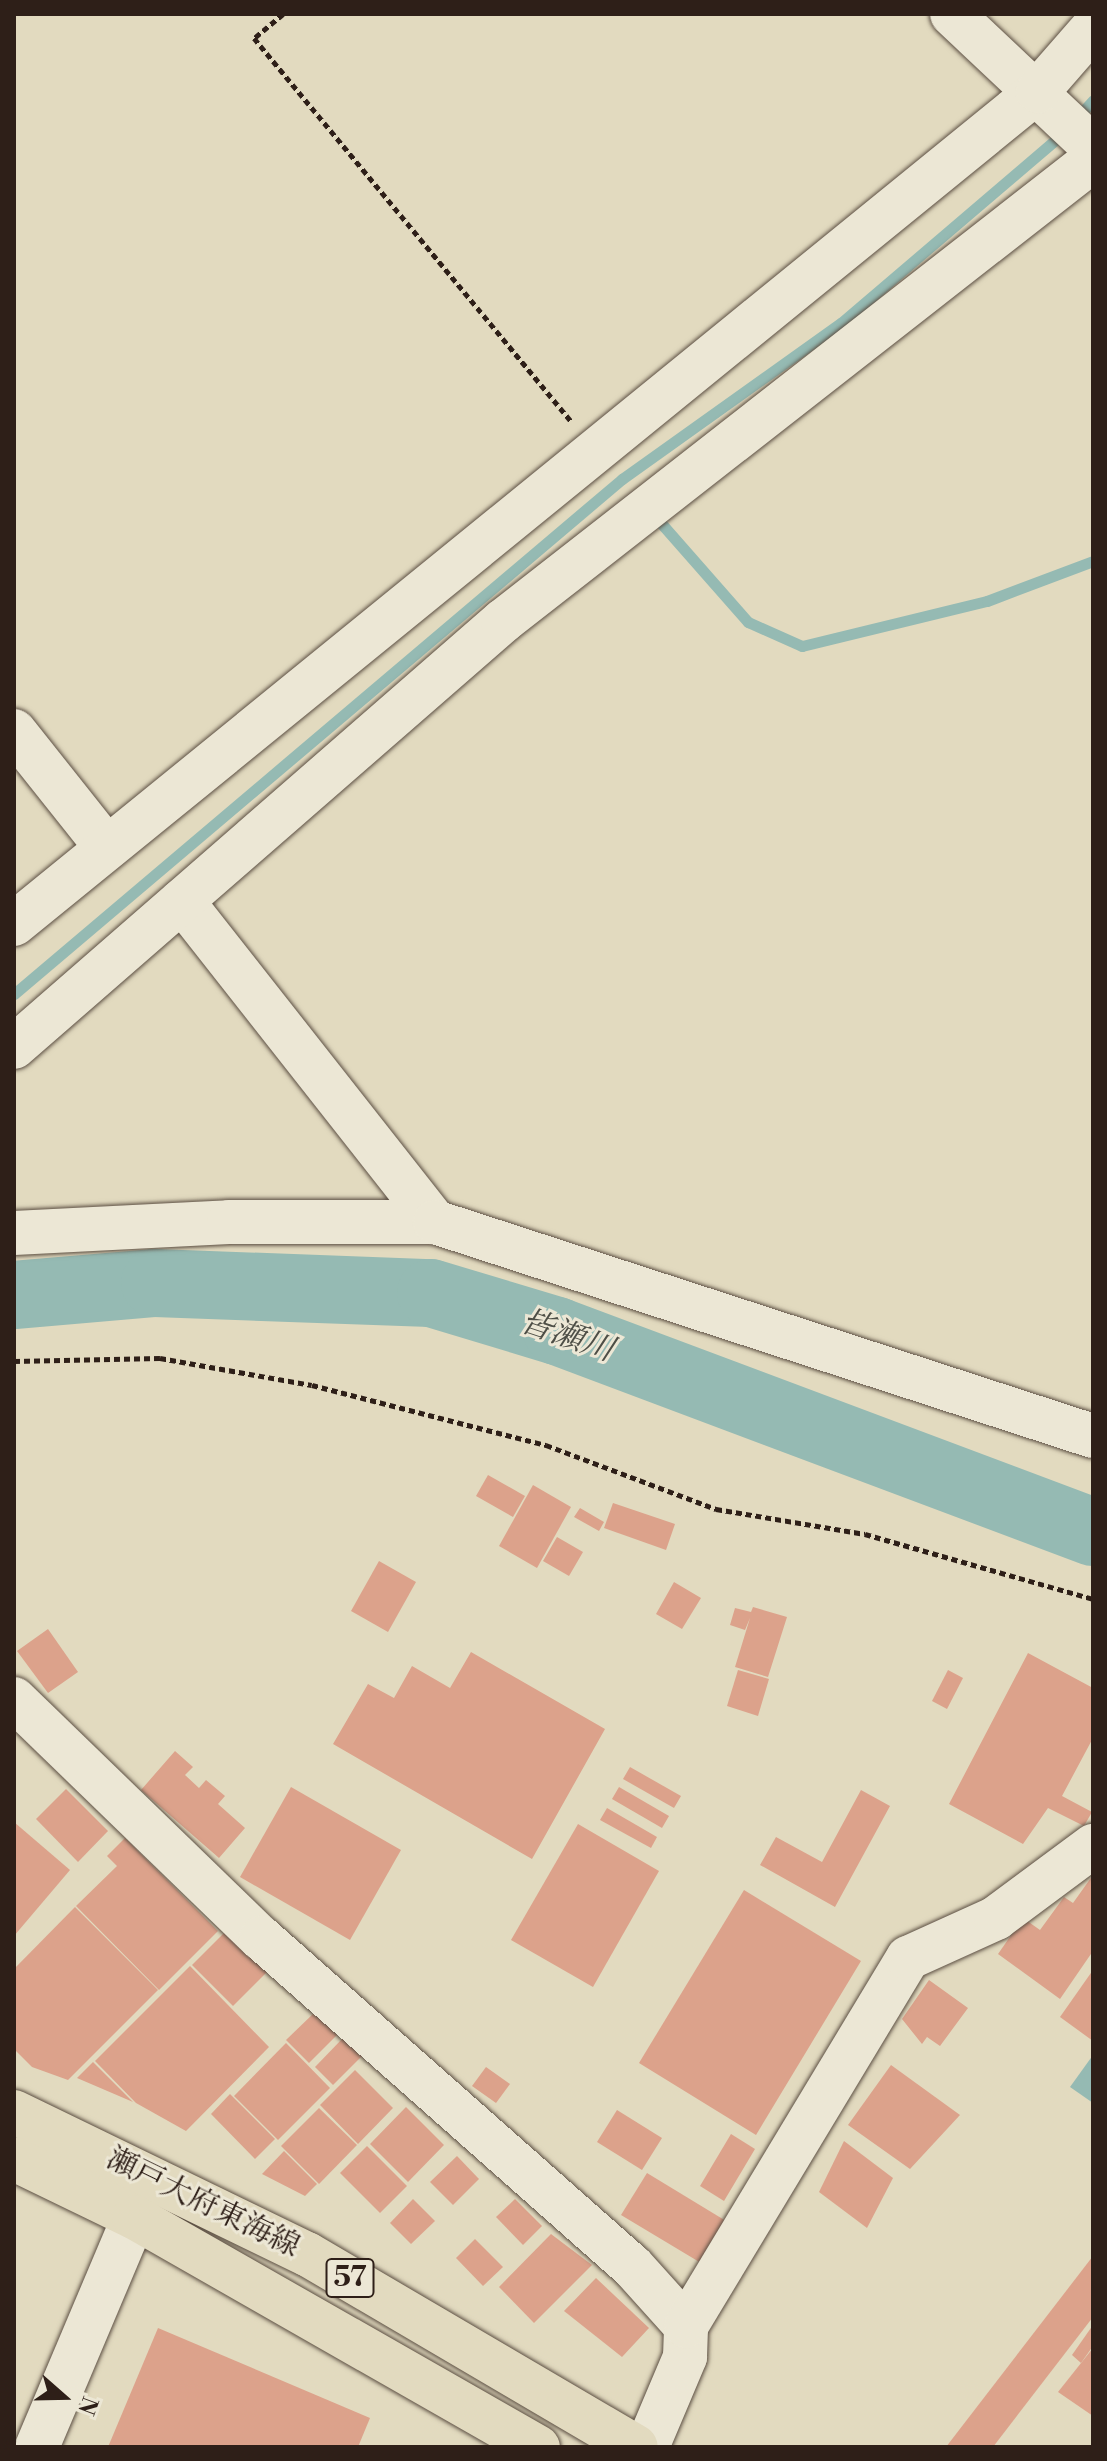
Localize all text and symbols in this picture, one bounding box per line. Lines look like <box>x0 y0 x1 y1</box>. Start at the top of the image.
water label: 皆瀬川 <box>515 1302 619 1370</box>
street label: 瀬戸大府東海線 <box>101 2141 305 2265</box>
road number: 57 <box>324 2254 376 2302</box>
north arrow <box>24 2357 104 2437</box>
text: N <box>71 2393 103 2418</box>

